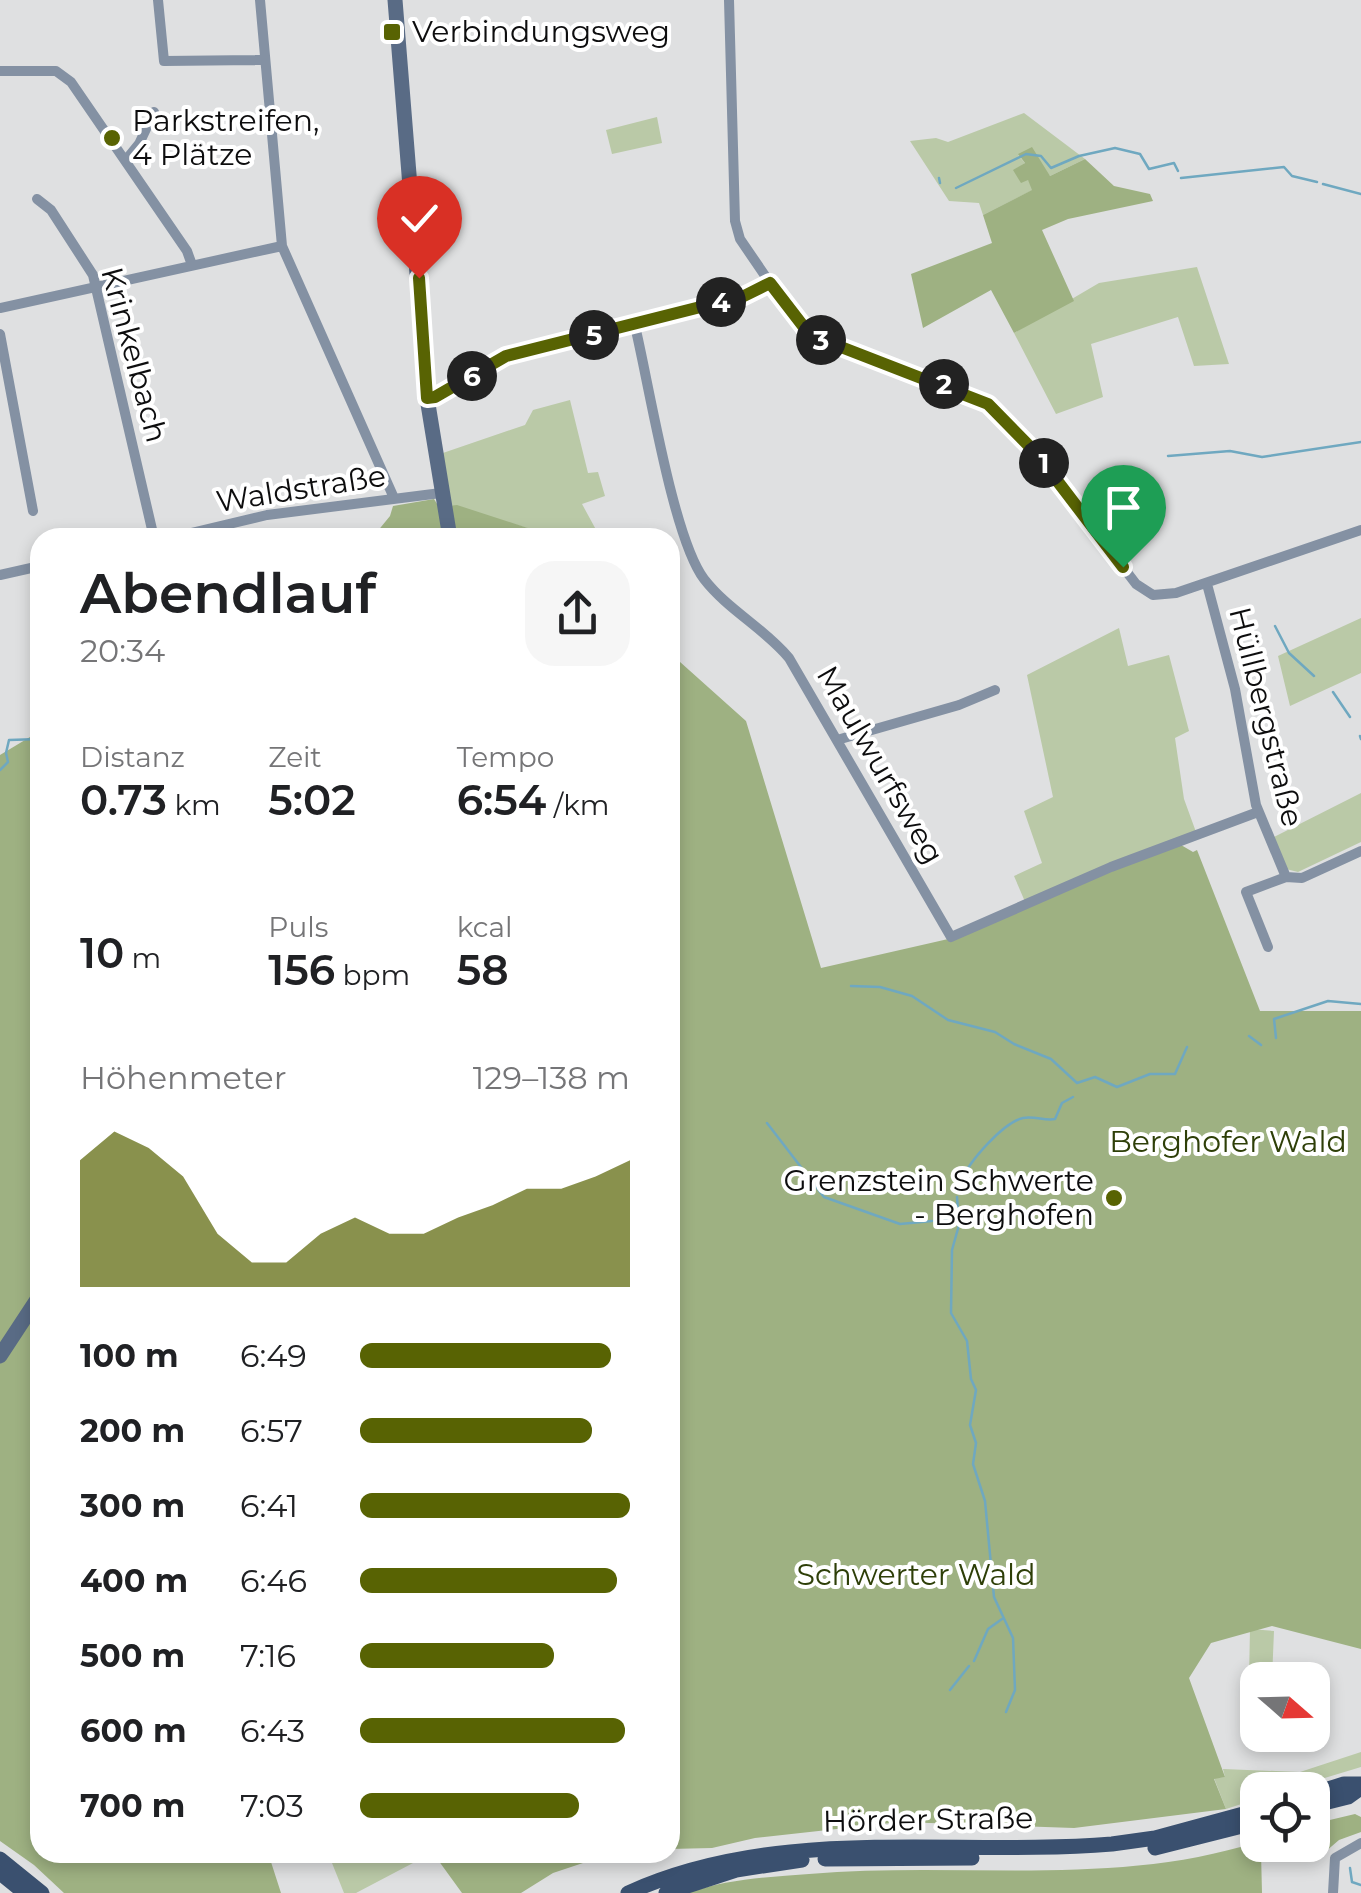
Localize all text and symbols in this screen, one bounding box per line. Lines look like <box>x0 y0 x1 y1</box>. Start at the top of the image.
place label: Verbindungsweg <box>412 13 670 50</box>
marker: Verbindungsweg <box>381 21 403 43</box>
place label: Parkstreifen, 4 Plätze <box>132 102 319 173</box>
marker: Parkstreifen, 4 Plätze <box>101 127 123 149</box>
pin <box>377 176 462 279</box>
icon: check <box>392 191 447 246</box>
street label: Krinkelbach <box>93 263 176 446</box>
pin: 4 <box>696 277 746 327</box>
text: 4 <box>711 285 731 319</box>
pin: 5 <box>569 310 619 360</box>
pin: 3 <box>796 315 846 365</box>
text: 5 <box>586 318 602 352</box>
text: 3 <box>813 323 829 357</box>
pin: 6 <box>447 351 497 401</box>
text: 6 <box>463 359 481 393</box>
pin: 2 <box>919 359 969 409</box>
text: 2 <box>936 367 952 401</box>
pin: 1 <box>1019 438 1069 488</box>
text: 1 <box>1039 446 1049 480</box>
street label: Waldstraße <box>213 457 388 520</box>
pin <box>1081 465 1166 568</box>
icon: arrive <box>1096 480 1151 535</box>
text: Abendlauf <box>80 560 376 627</box>
button: share <box>525 561 630 666</box>
street label: Hüllbergstraße <box>1221 603 1312 830</box>
text: 20:34 <box>80 631 165 670</box>
street label: Maulwurfsweg <box>809 659 952 870</box>
text: Distanz <box>80 740 185 774</box>
text: Zeit <box>268 740 322 774</box>
text: Tempo <box>457 740 554 774</box>
text: 0.73 <box>80 774 167 826</box>
text: 5:02 <box>268 774 356 826</box>
text: 6:54 <box>457 774 546 826</box>
text: km <box>167 788 221 822</box>
text: /km <box>546 788 609 822</box>
text: Puls <box>268 910 328 944</box>
text: kcal <box>457 910 513 944</box>
text: 10 <box>80 927 124 979</box>
text: m <box>124 941 161 975</box>
text: 156 <box>268 944 335 996</box>
text: 58 <box>457 944 509 996</box>
text: bpm <box>335 958 410 992</box>
text: Höhenmeter <box>80 1058 287 1097</box>
text: 129–138 m <box>473 1058 630 1097</box>
park label: Berghofer Wald <box>1109 1123 1347 1160</box>
place label: Grenzstein Schwerte - Berghofen <box>784 1162 1094 1233</box>
marker: Grenzstein Schwerte - Berghofen <box>1103 1187 1125 1209</box>
text: 100 m <box>80 1336 179 1375</box>
text: 6:49 <box>240 1336 307 1375</box>
text: 200 m <box>80 1411 185 1450</box>
text: 6:57 <box>240 1411 303 1450</box>
text: 300 m <box>80 1486 185 1525</box>
text: 6:41 <box>240 1486 298 1525</box>
park label: Schwerter Wald <box>796 1556 1036 1593</box>
text: 400 m <box>80 1561 188 1600</box>
text: 6:46 <box>240 1561 307 1600</box>
text: 500 m <box>80 1636 185 1675</box>
text: 7:16 <box>240 1636 296 1675</box>
north arrow <box>1240 1662 1330 1752</box>
map controls <box>1240 1662 1330 1862</box>
text: 600 m <box>80 1711 186 1750</box>
text: 6:43 <box>240 1711 305 1750</box>
button: locate <box>1240 1772 1330 1862</box>
text: 700 m <box>80 1786 185 1825</box>
text: 7:03 <box>240 1786 304 1825</box>
street label: Hörder Straße <box>822 1799 1034 1840</box>

